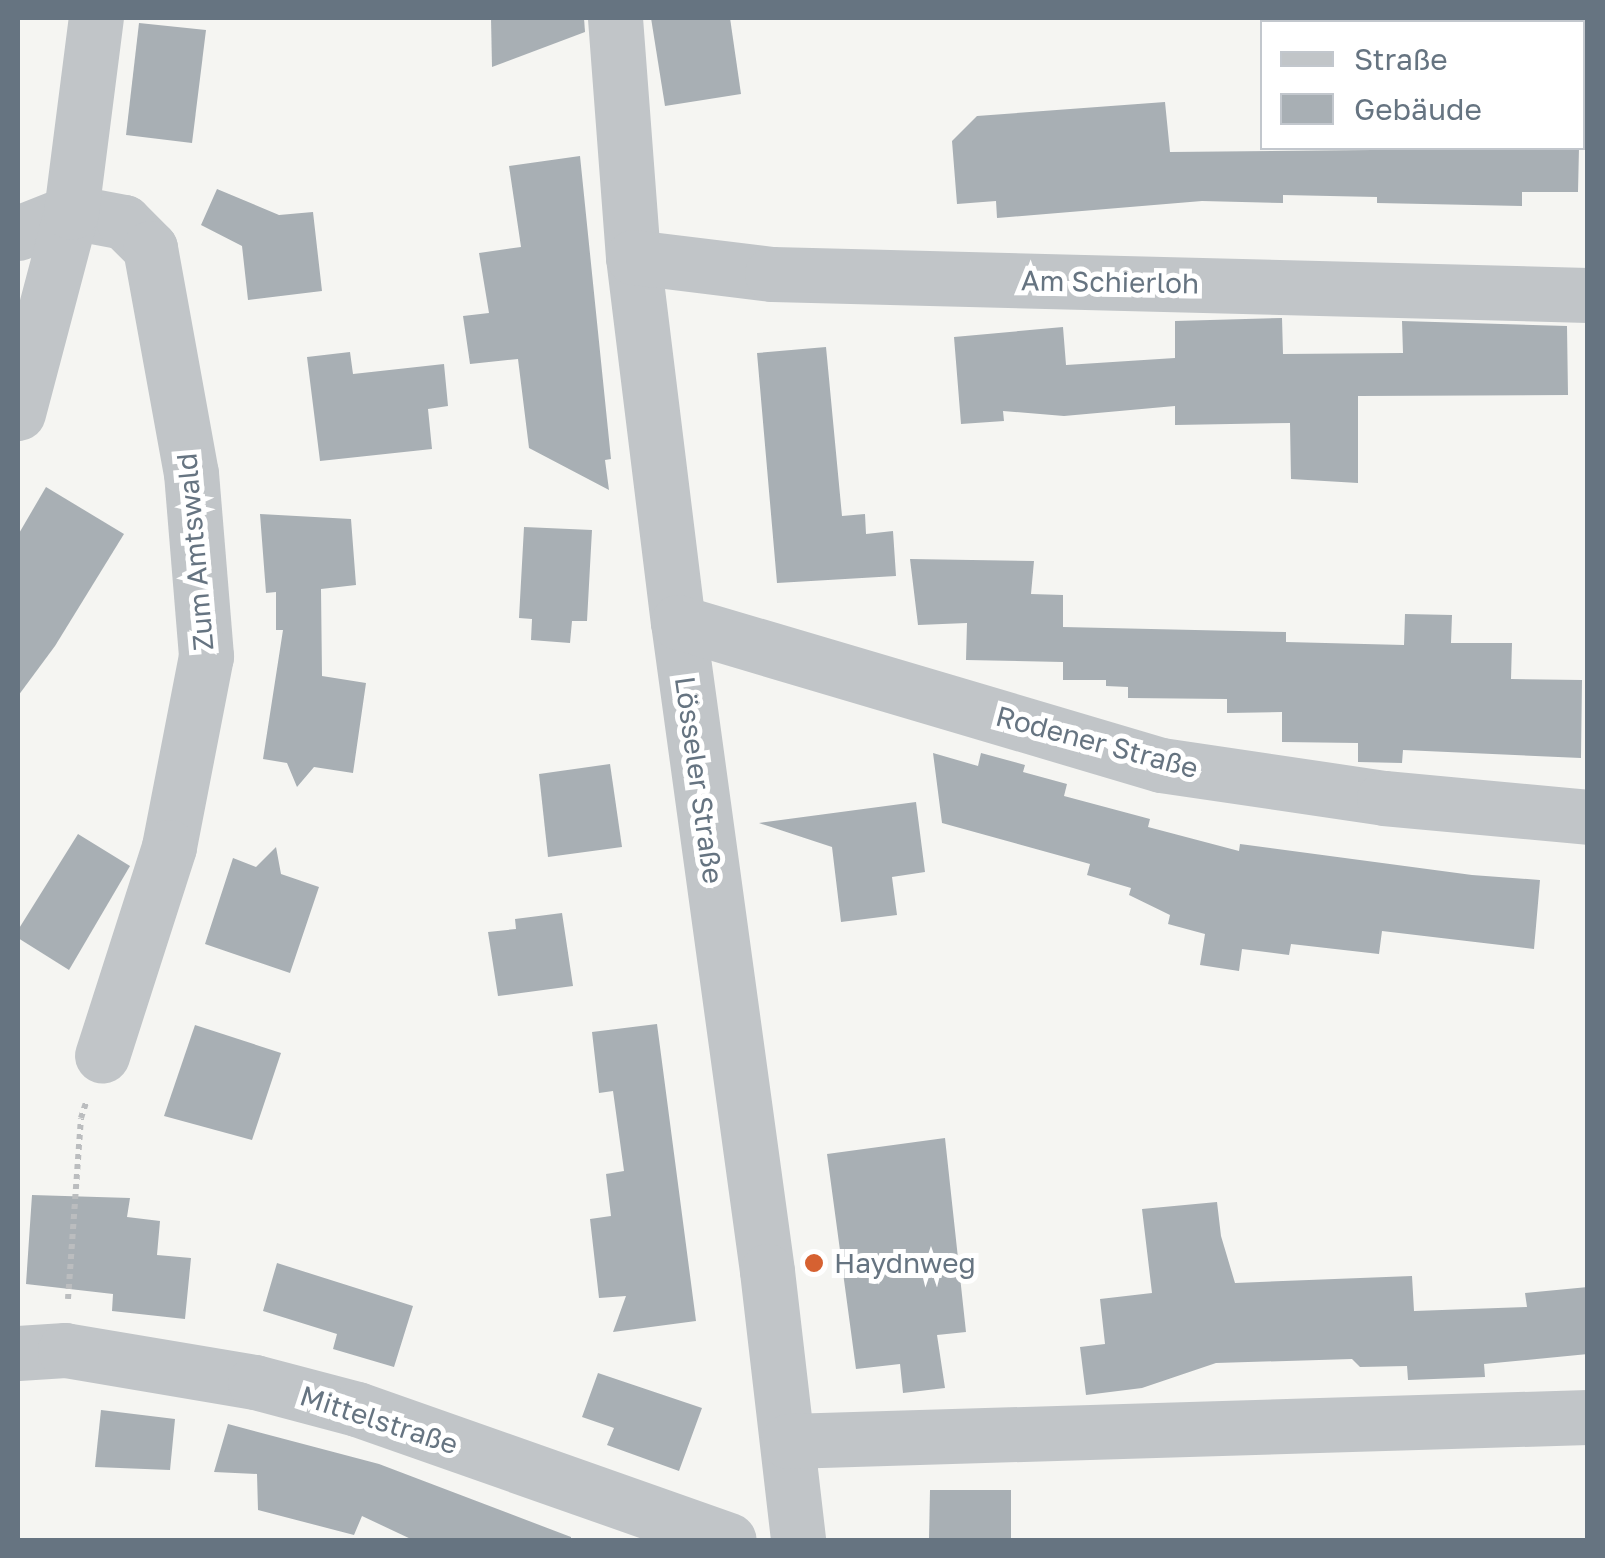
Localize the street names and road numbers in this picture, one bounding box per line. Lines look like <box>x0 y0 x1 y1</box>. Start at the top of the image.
street label: Am Schierloh <box>1021 264 1199 300</box>
street label: Zum Amtswald <box>170 452 220 652</box>
street label: Lösseler Straße <box>668 674 730 886</box>
street label: Rodener Straße <box>992 699 1202 785</box>
street label: Mittelstraße <box>296 1379 462 1461</box>

